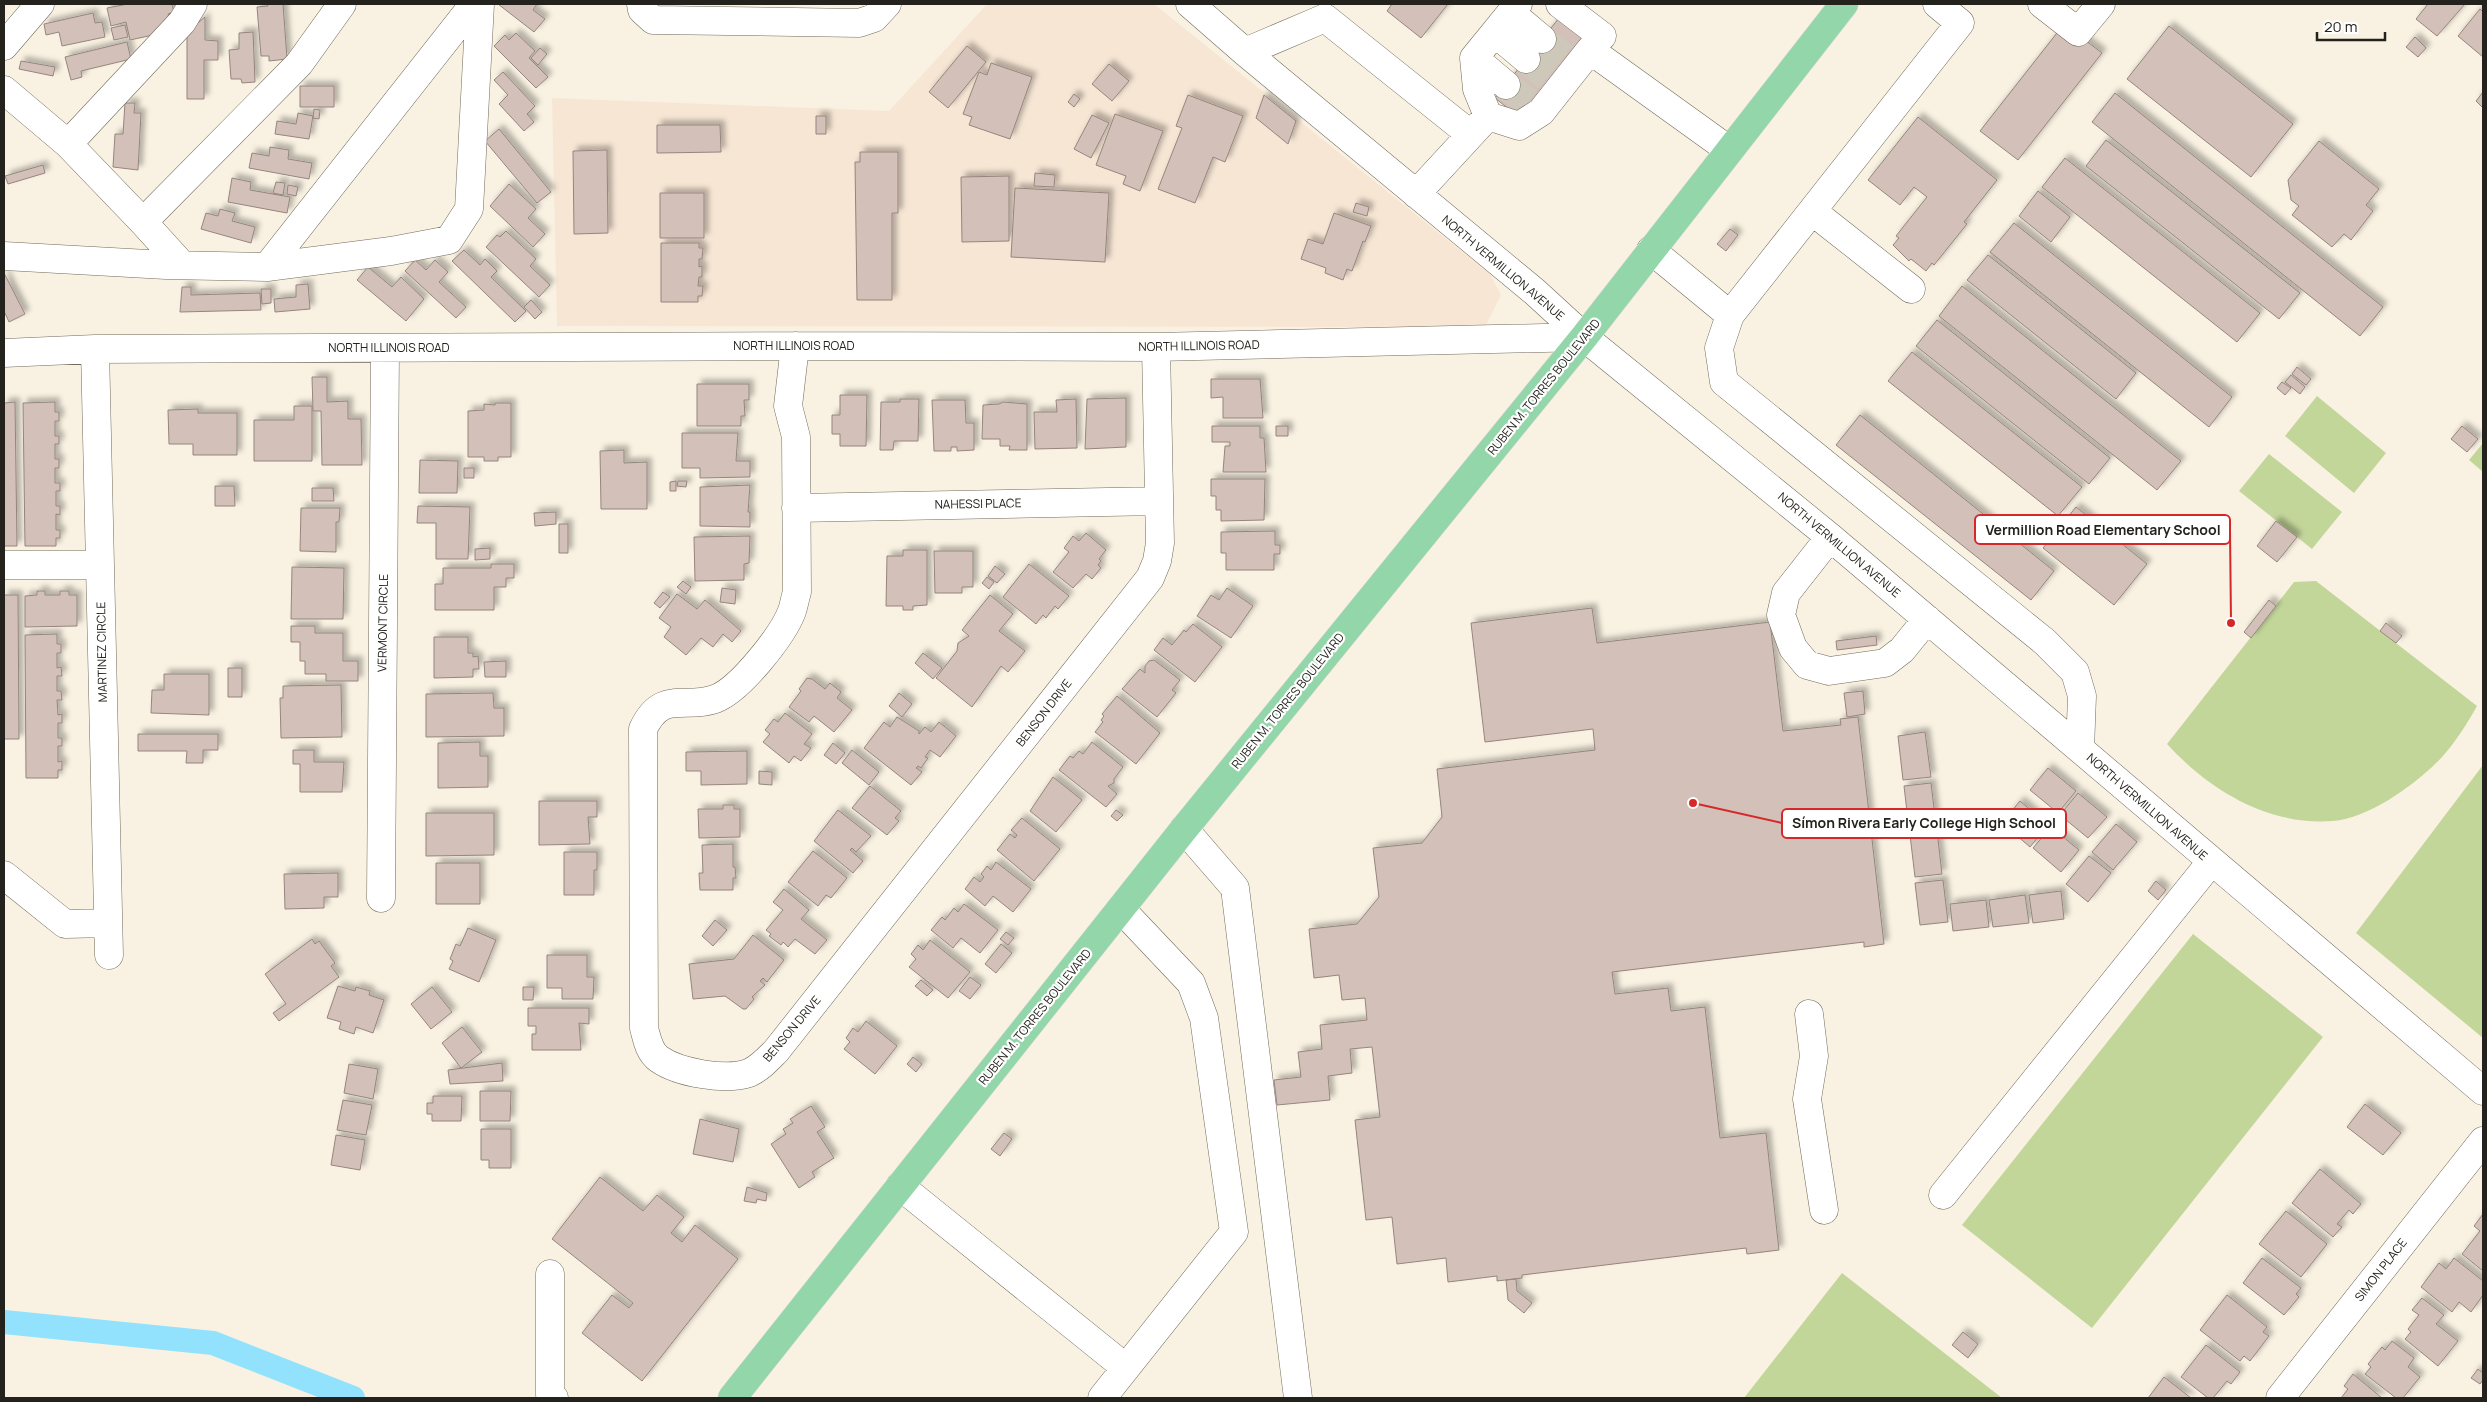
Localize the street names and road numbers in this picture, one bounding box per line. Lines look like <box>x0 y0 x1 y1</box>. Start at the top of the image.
street label: NORTH VERMILLION AVENUE <box>1438 211 1568 324</box>
street label: RUBEN M. TORRES BOULEVARD <box>1483 315 1604 458</box>
street label: NORTH ILLINOIS ROAD <box>1138 336 1260 355</box>
street label: NORTH ILLINOIS ROAD <box>733 337 855 354</box>
street label: NORTH ILLINOIS ROAD <box>328 339 450 356</box>
street label: NORTH VERMILLION AVENUE <box>1774 488 1904 601</box>
street label: NAHESSI PLACE <box>934 494 1022 513</box>
street label: VERMONT CIRCLE <box>373 574 392 672</box>
street label: MARTINEZ CIRCLE <box>92 602 111 702</box>
street label: RUBEN M. TORRES BOULEVARD <box>1227 629 1348 772</box>
street label: BENSON DRIVE <box>1012 675 1076 750</box>
street label: NORTH VERMILLION AVENUE <box>2083 749 2212 864</box>
street label: RUBEN M. TORRES BOULEVARD <box>974 945 1095 1088</box>
street label: BENSON DRIVE <box>759 992 824 1065</box>
street label: SIMON PLACE <box>2351 1234 2411 1305</box>

